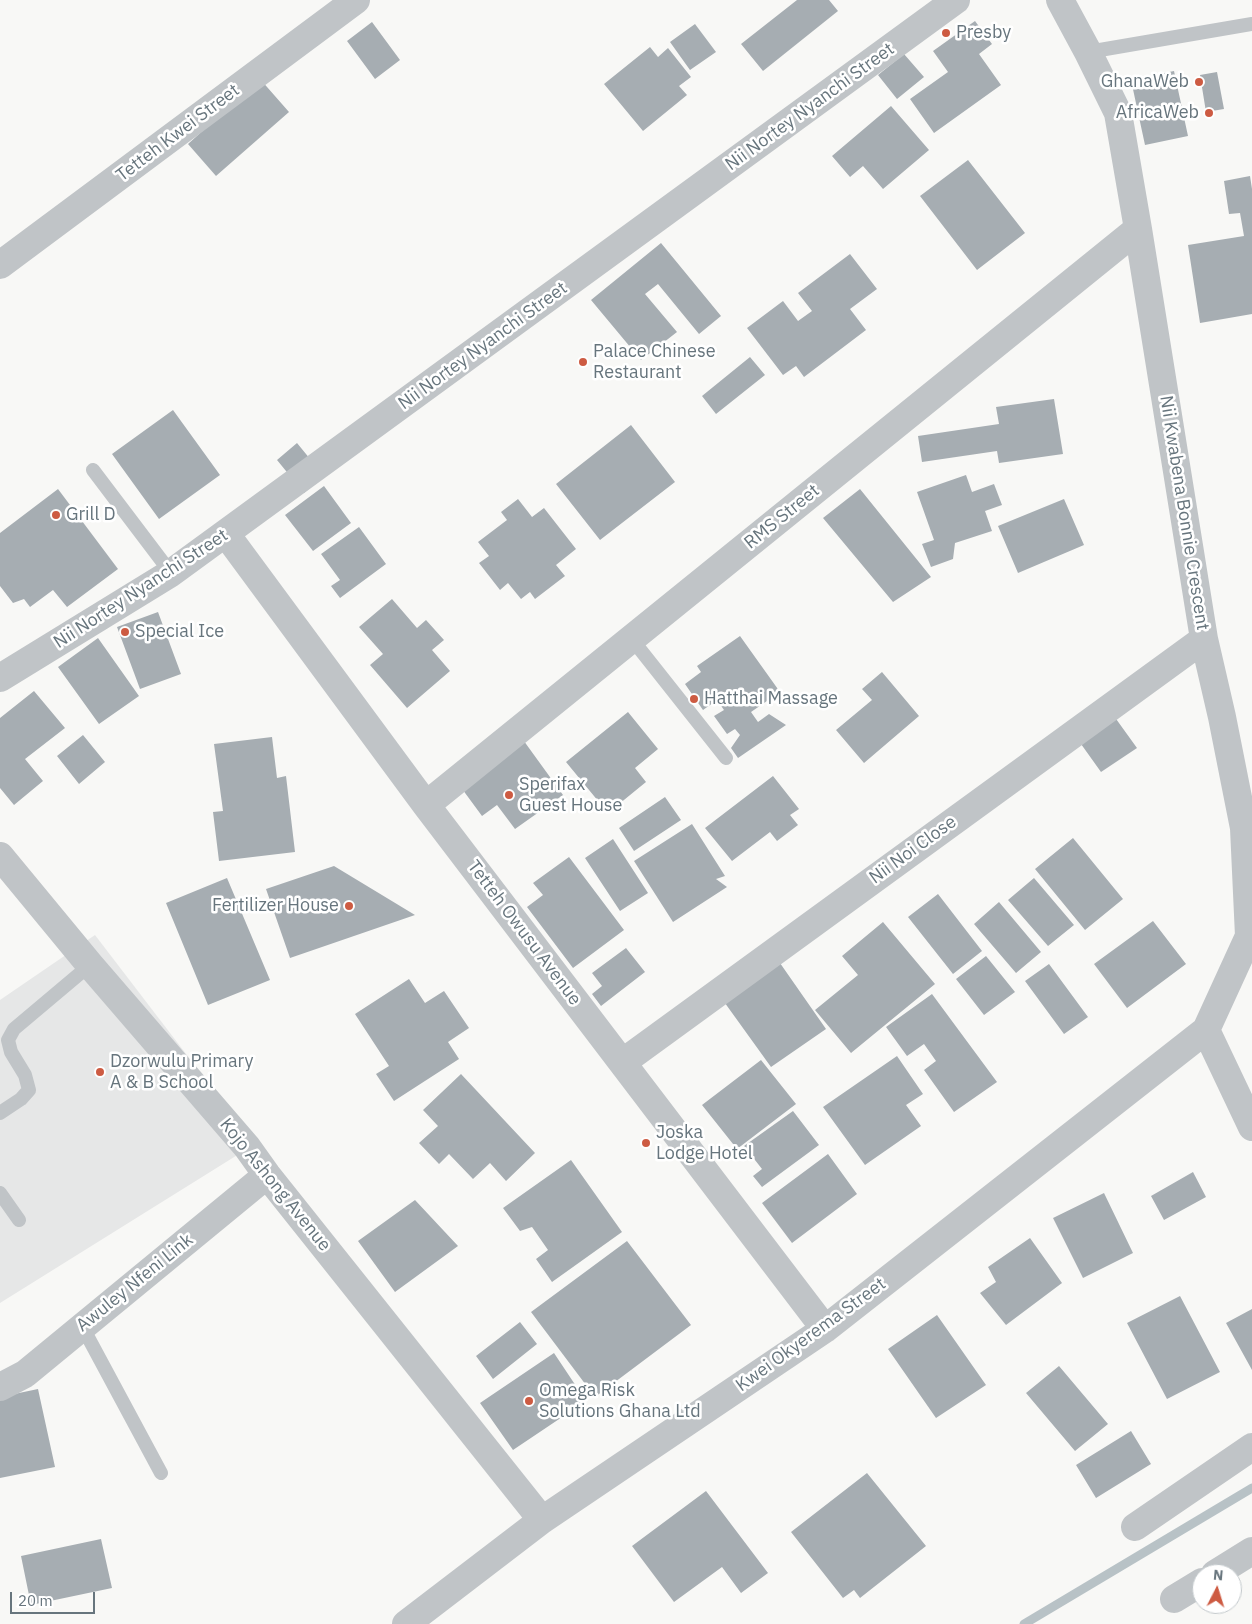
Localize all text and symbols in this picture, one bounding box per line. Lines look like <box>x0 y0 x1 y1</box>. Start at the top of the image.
place label: Presby <box>956 22 1011 44</box>
marker: Presby <box>940 27 952 39</box>
street label: Nii Nortey Nyanchi Street <box>721 38 899 176</box>
place label: GhanaWeb <box>1101 71 1189 93</box>
marker: GhanaWeb <box>1193 76 1205 88</box>
street label: Tetteh Kwei Street <box>112 80 244 186</box>
place label: AfricaWeb <box>1116 102 1199 124</box>
marker: AfricaWeb <box>1203 107 1215 119</box>
street label: Nii Nortey Nyanchi Street <box>394 277 572 415</box>
place label: Palace Chinese Restaurant <box>593 341 716 384</box>
marker: Palace Chinese Restaurant <box>577 356 589 368</box>
street label: Nii Kwabena Bonnie Crescent <box>1155 394 1213 632</box>
street label: RMS Street <box>740 480 824 554</box>
place label: Grill D <box>66 504 116 526</box>
marker: Grill D <box>50 509 62 521</box>
street label: Nii Nortey Nyanchi Street <box>50 525 232 653</box>
place label: Special Ice <box>135 621 224 643</box>
marker: Special Ice <box>119 626 131 638</box>
place label: Hatthai Massage <box>704 688 838 710</box>
marker: Hatthai Massage <box>688 693 700 705</box>
place label: Sperifax Guest House <box>519 774 622 816</box>
marker: Sperifax Guest House <box>503 789 515 801</box>
street label: Nii Noi Close <box>865 811 961 889</box>
street label: Tetteh Owusu Avenue <box>462 856 586 1010</box>
place label: Fertilizer House <box>212 895 339 917</box>
marker: Fertilizer House <box>343 900 355 912</box>
place label: Dzorwulu Primary A & B School <box>110 1051 253 1094</box>
marker: Dzorwulu Primary A & B School <box>94 1066 106 1078</box>
street label: Kojo Ashong Avenue <box>215 1114 335 1256</box>
place label: Joska Lodge Hotel <box>656 1122 753 1164</box>
marker: Joska Lodge Hotel <box>640 1137 652 1149</box>
street label: Awuley Nfeni Link <box>72 1229 198 1337</box>
street label: Kwei Okyerema Street <box>732 1273 890 1397</box>
place label: Omega Risk Solutions Ghana Ltd <box>539 1380 701 1422</box>
marker: Omega Risk Solutions Ghana Ltd <box>523 1395 535 1407</box>
north arrow <box>1192 1564 1242 1614</box>
text: N <box>1212 1566 1224 1584</box>
scale bar <box>12 1582 98 1614</box>
text: 20 m <box>18 1591 53 1610</box>

